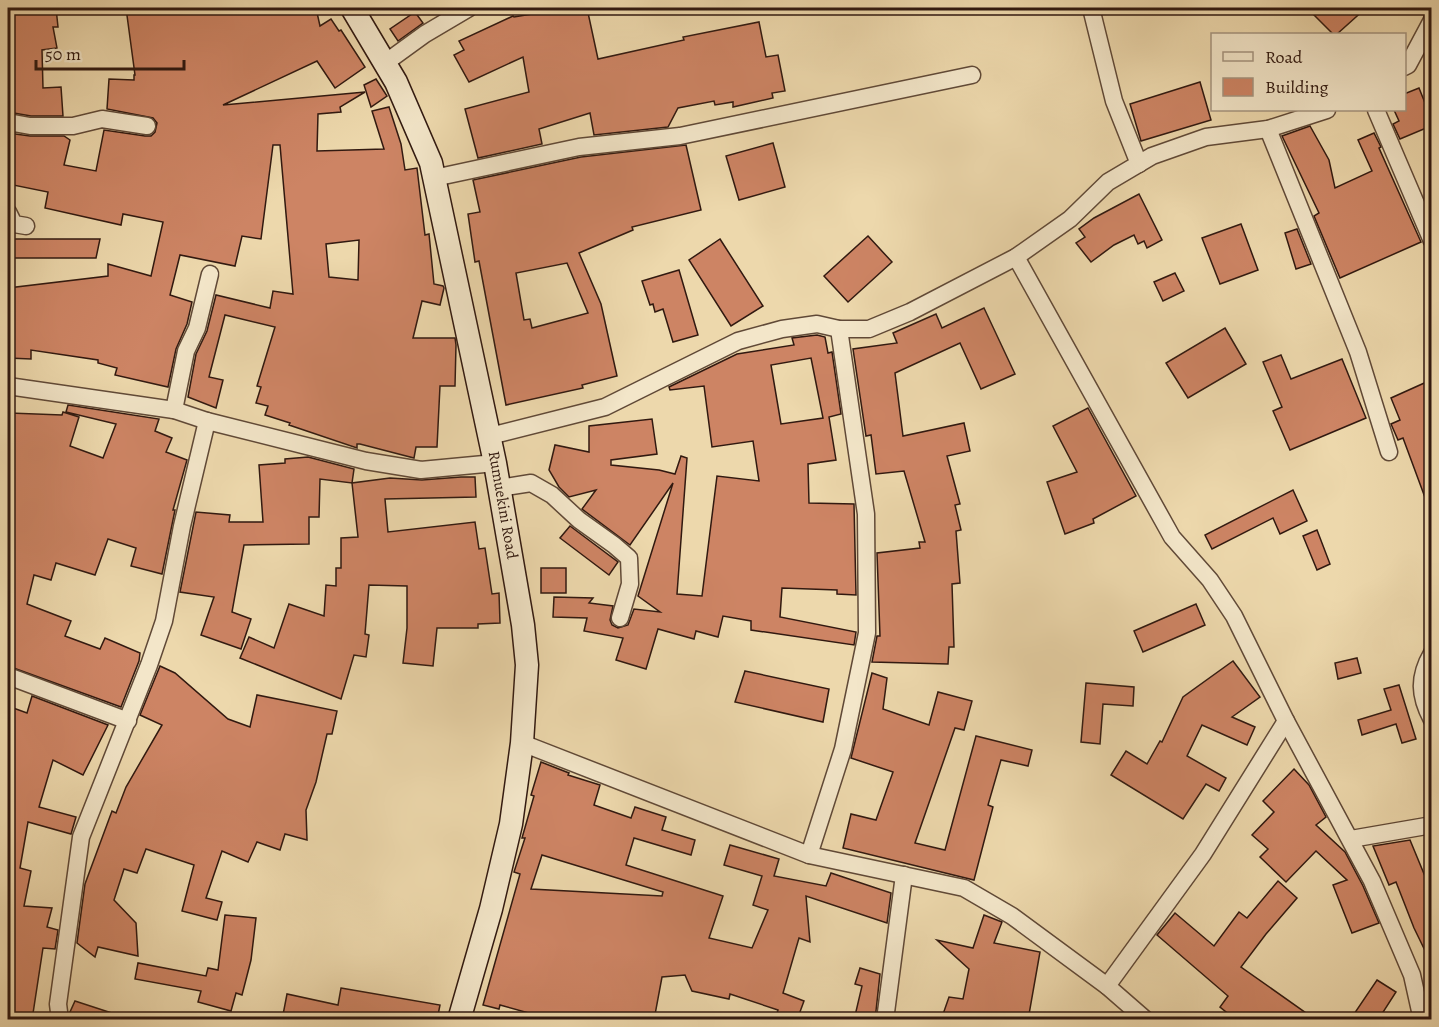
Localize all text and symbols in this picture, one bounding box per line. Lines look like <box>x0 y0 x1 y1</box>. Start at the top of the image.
scale bar <box>36 33 184 71</box>
legend <box>1211 33 1406 111</box>
text: 50 m <box>45 42 81 66</box>
text: Road <box>1265 45 1303 69</box>
text: Building <box>1265 75 1329 99</box>
street label: Rumuekini Road <box>483 449 523 561</box>

